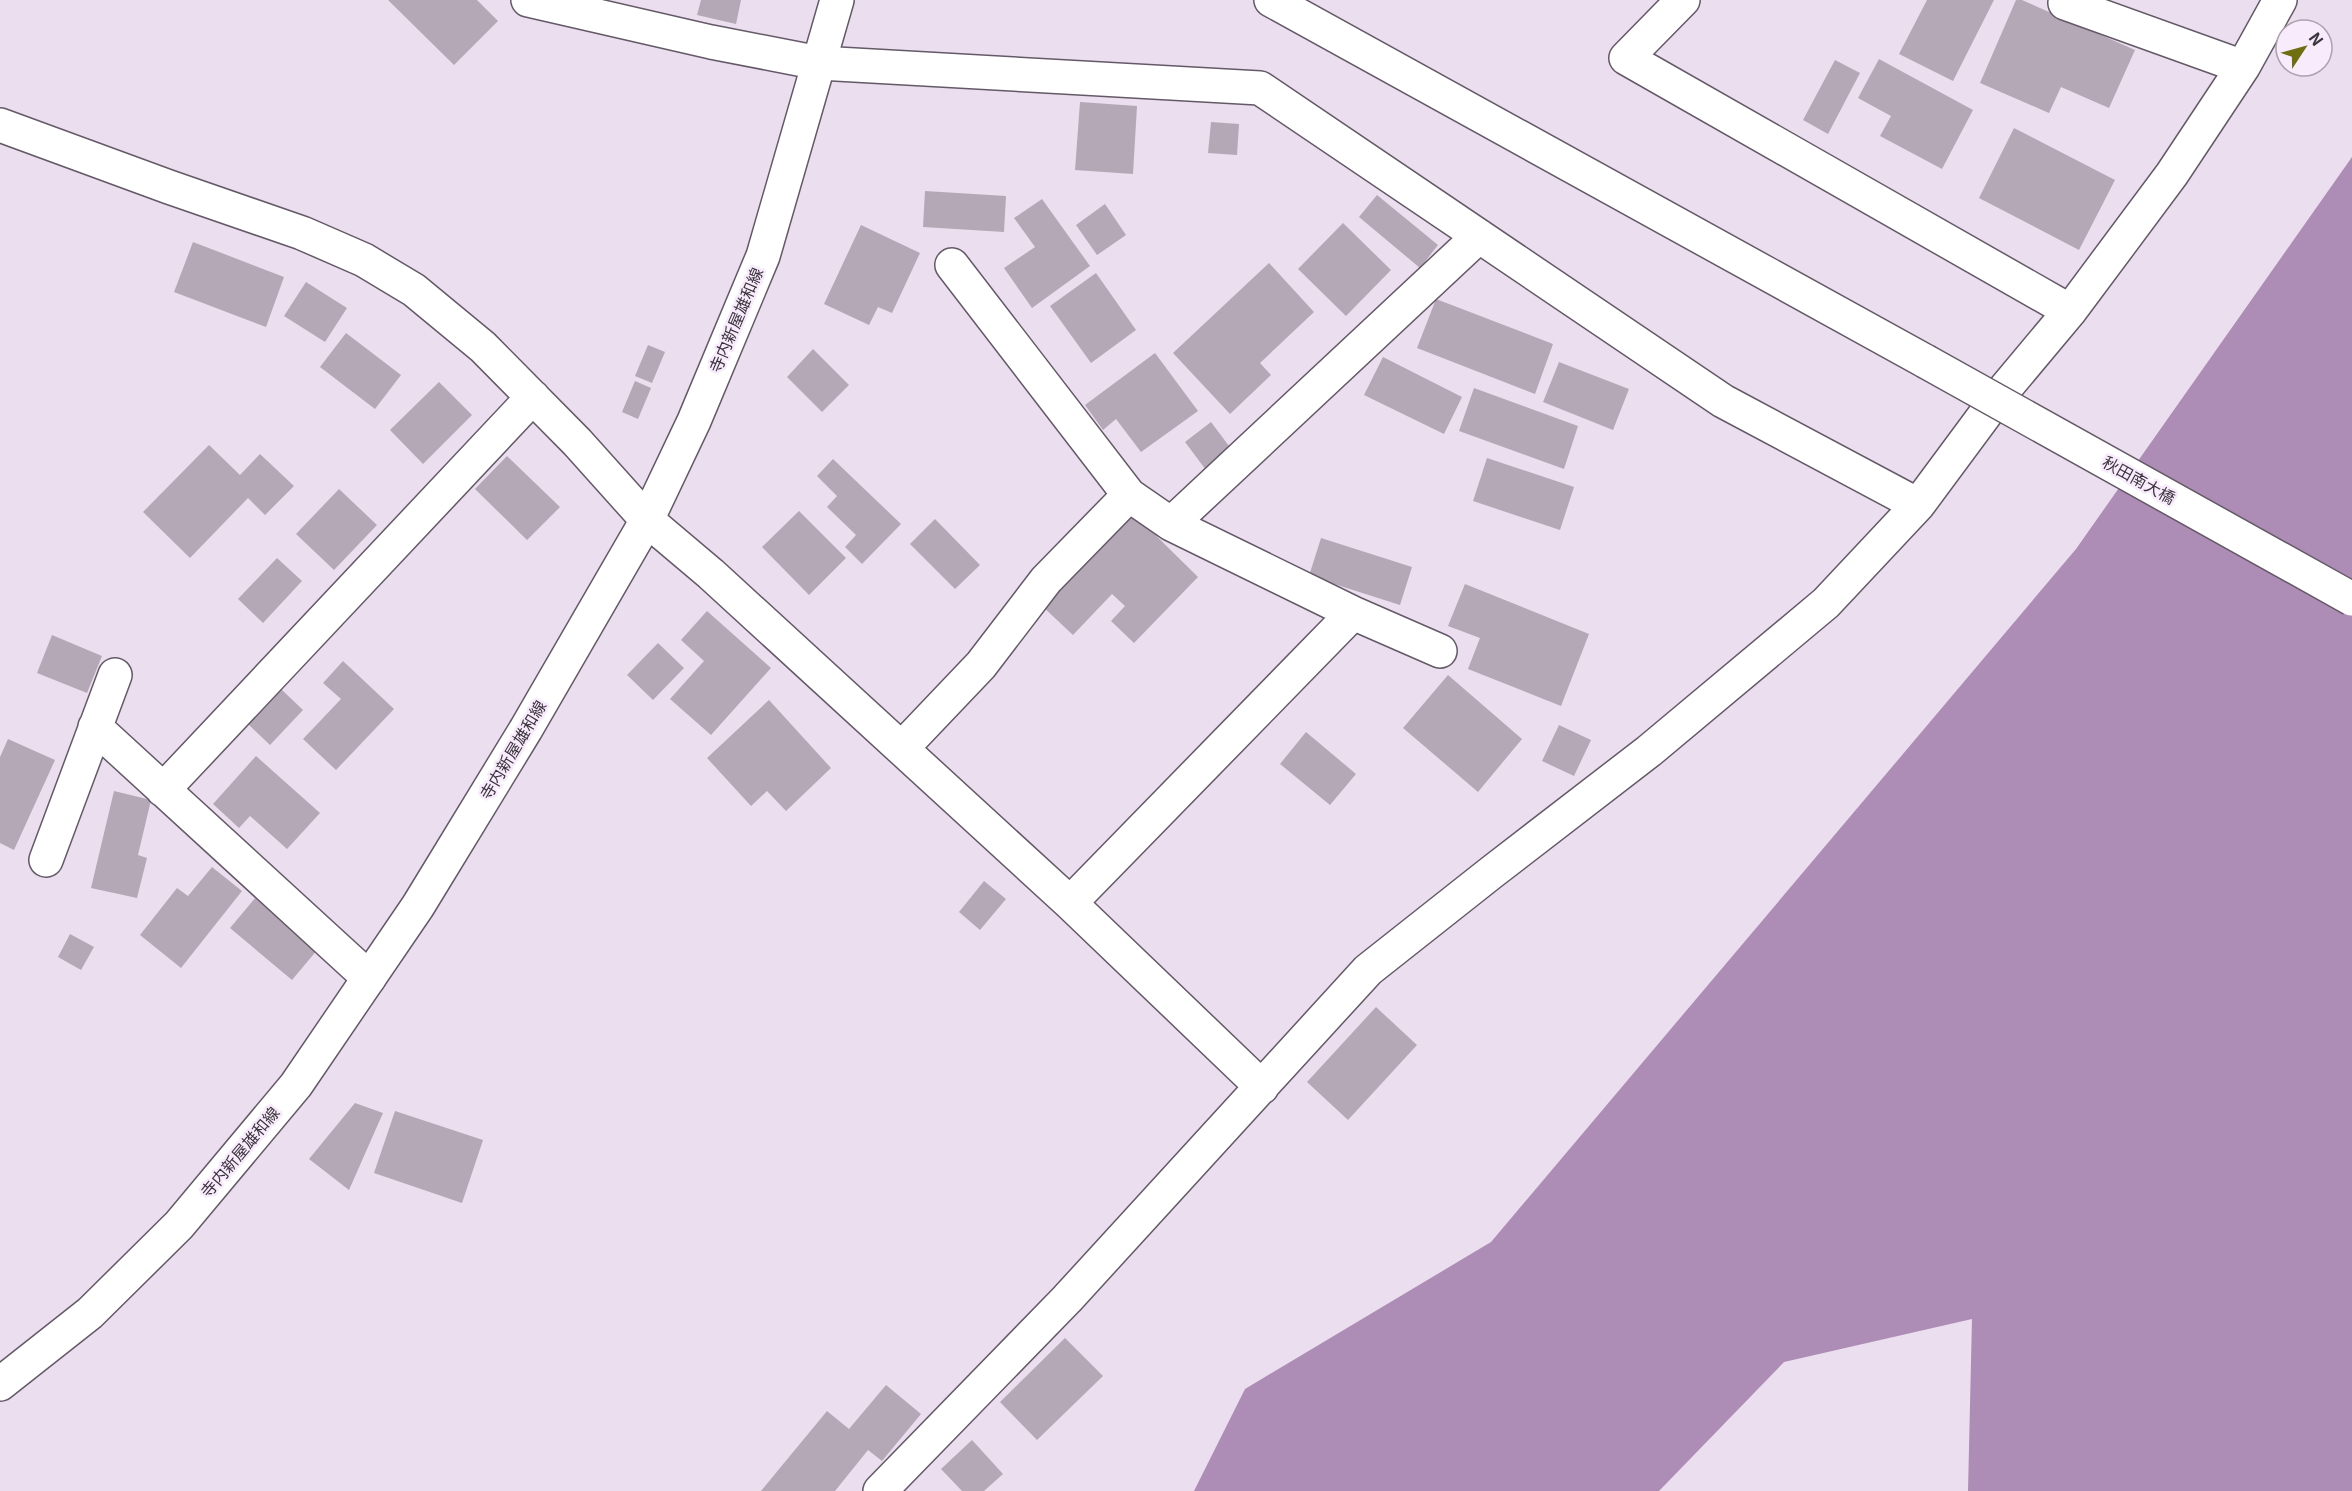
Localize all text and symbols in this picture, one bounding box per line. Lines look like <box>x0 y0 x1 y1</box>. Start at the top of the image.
north arrow <box>2274 18 2334 78</box>
text: N <box>2304 27 2330 50</box>
street label: 寺内新屋雄和線 <box>702 263 768 376</box>
street label: 秋田南大橋 <box>2099 449 2180 509</box>
street label: 寺内新屋雄和線 <box>473 695 551 804</box>
street label: 寺内新屋雄和線 <box>194 1101 284 1202</box>

